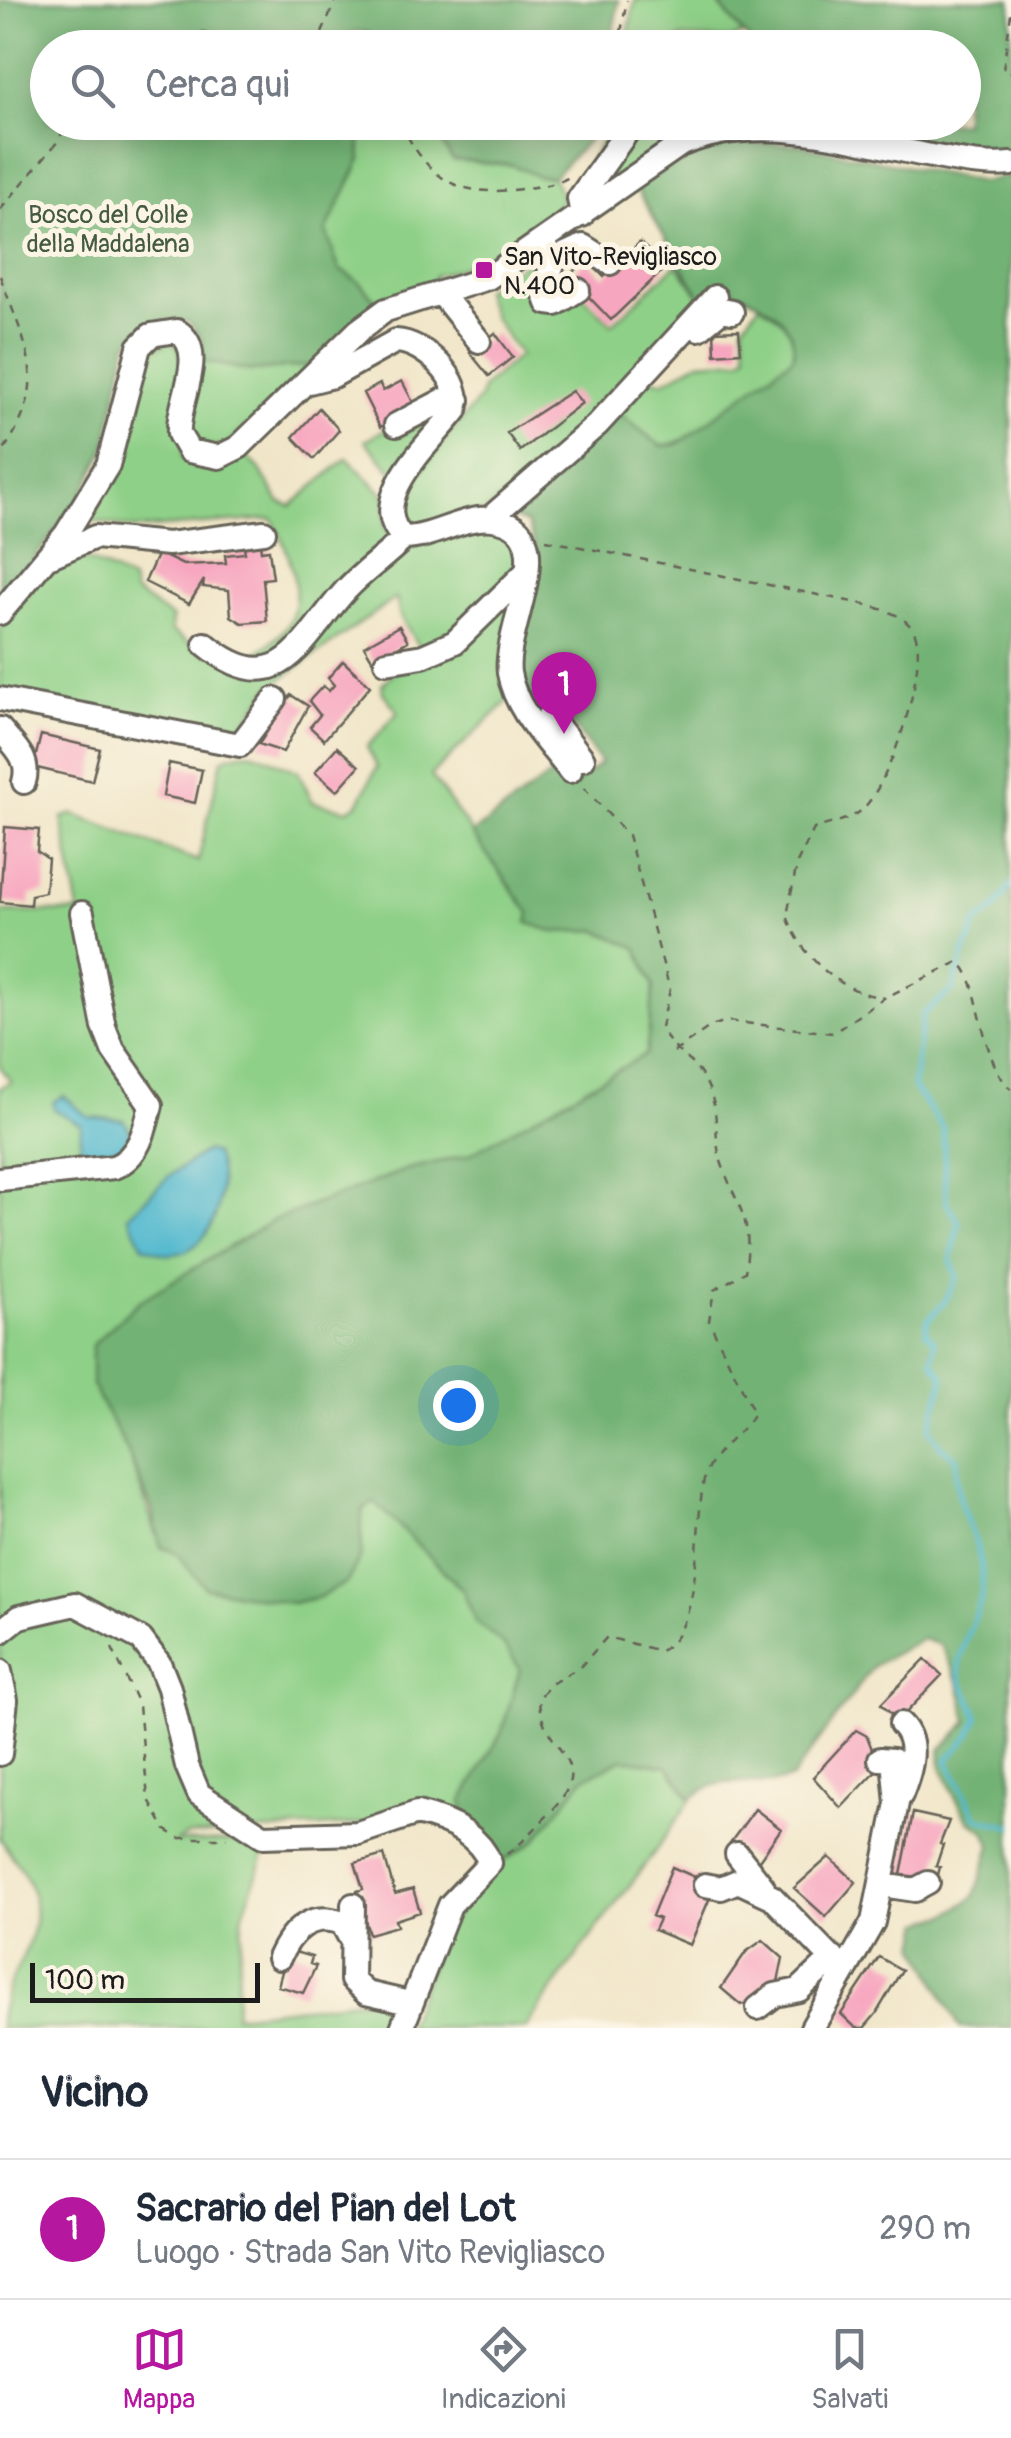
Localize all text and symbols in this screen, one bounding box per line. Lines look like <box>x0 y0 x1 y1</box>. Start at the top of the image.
search box <box>30 30 981 140</box>
icon: search <box>65 58 120 113</box>
text: Cerca qui <box>145 61 290 109</box>
park label: Bosco del Colle della Maddalena <box>26 200 190 260</box>
place label: San Vito-Revigliasco N.400 <box>504 242 717 302</box>
marker: San Vito-Revigliasco N.400 <box>473 259 495 281</box>
pin: 1 <box>532 652 596 734</box>
your location <box>433 1380 484 1431</box>
scale bar <box>30 1958 260 2002</box>
text: 100 m <box>45 1963 125 1998</box>
text: Vicino <box>40 2067 148 2119</box>
text: Sacrario del Pian del Lot <box>135 2185 516 2233</box>
text: 1 <box>66 2209 79 2249</box>
text: 290 m <box>879 2209 971 2249</box>
text: Luogo · Strada San Vito Revigliasco <box>135 2233 605 2273</box>
tab: Mappa <box>123 2322 195 2417</box>
tab: Indicazioni <box>441 2322 566 2417</box>
tab: Salvati <box>811 2322 888 2417</box>

